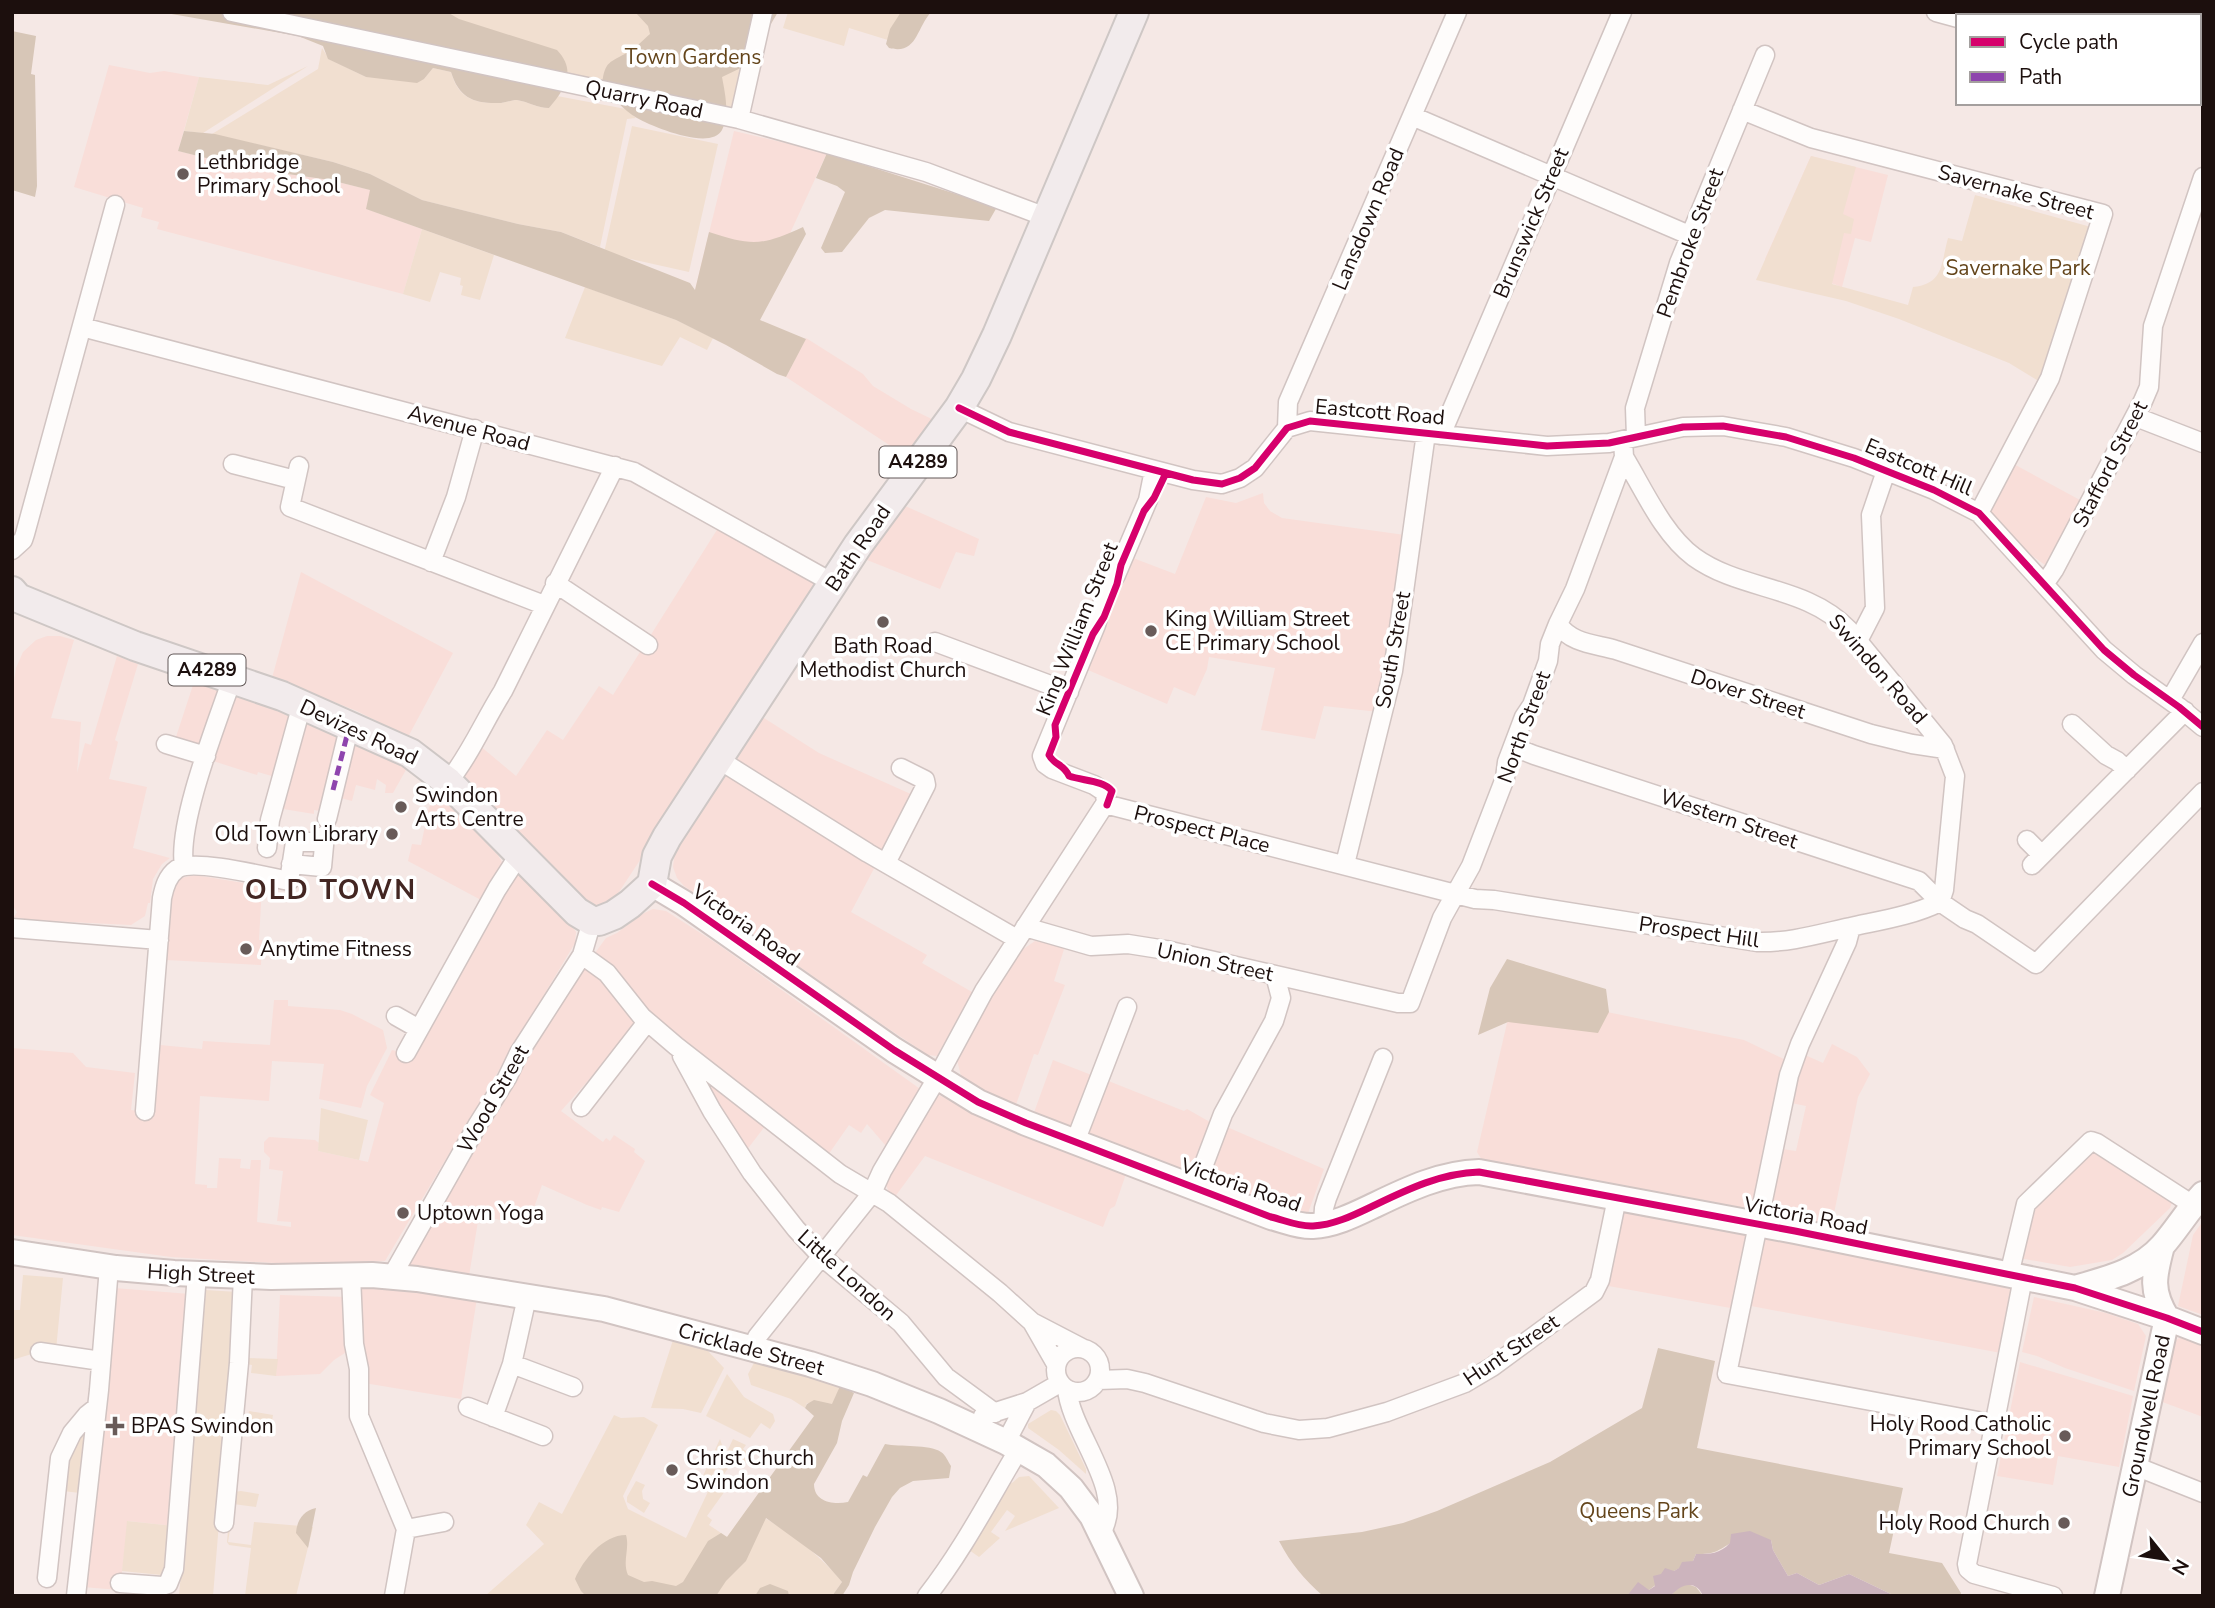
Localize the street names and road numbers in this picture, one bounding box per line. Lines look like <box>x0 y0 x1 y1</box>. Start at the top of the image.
street label: Quarry Road <box>583 73 705 125</box>
street label: Lansdown Road <box>1325 143 1411 295</box>
street label: Brunswick Street <box>1487 143 1576 302</box>
street label: Savernake Street <box>1935 158 2098 226</box>
street label: Pembroke Street <box>1650 164 1730 322</box>
street label: Eastcott Road <box>1314 392 1446 432</box>
street label: Stafford Street <box>2066 395 2154 532</box>
street label: Avenue Road <box>405 398 533 458</box>
street label: Eastcott Hill <box>1861 432 1978 503</box>
road number: A4289 <box>880 446 956 477</box>
street label: Bath Road <box>819 499 897 597</box>
street label: King William Street <box>1029 538 1125 720</box>
street label: South Street <box>1369 589 1417 711</box>
street label: Swindon Road <box>1822 608 1934 730</box>
road number: A4289 <box>168 654 246 685</box>
street label: Dover Street <box>1687 662 1810 726</box>
street label: North Street <box>1491 667 1557 787</box>
street label: Devizes Road <box>295 692 423 772</box>
street label: Western Street <box>1657 782 1802 856</box>
street label: Prospect Place <box>1131 799 1273 859</box>
street label: Victoria Road <box>686 877 806 973</box>
street label: Prospect Hill <box>1637 910 1762 954</box>
street label: Union Street <box>1154 936 1276 988</box>
street label: Wood Street <box>451 1039 535 1158</box>
street label: Victoria Road <box>1176 1151 1305 1219</box>
street label: Victoria Road <box>1741 1190 1870 1242</box>
street label: Little London <box>792 1223 902 1327</box>
street label: High Street <box>146 1257 256 1291</box>
street label: Hunt Street <box>1458 1307 1565 1392</box>
street label: Cricklade Street <box>675 1316 828 1382</box>
street label: Groundwell Road <box>2115 1332 2177 1500</box>

